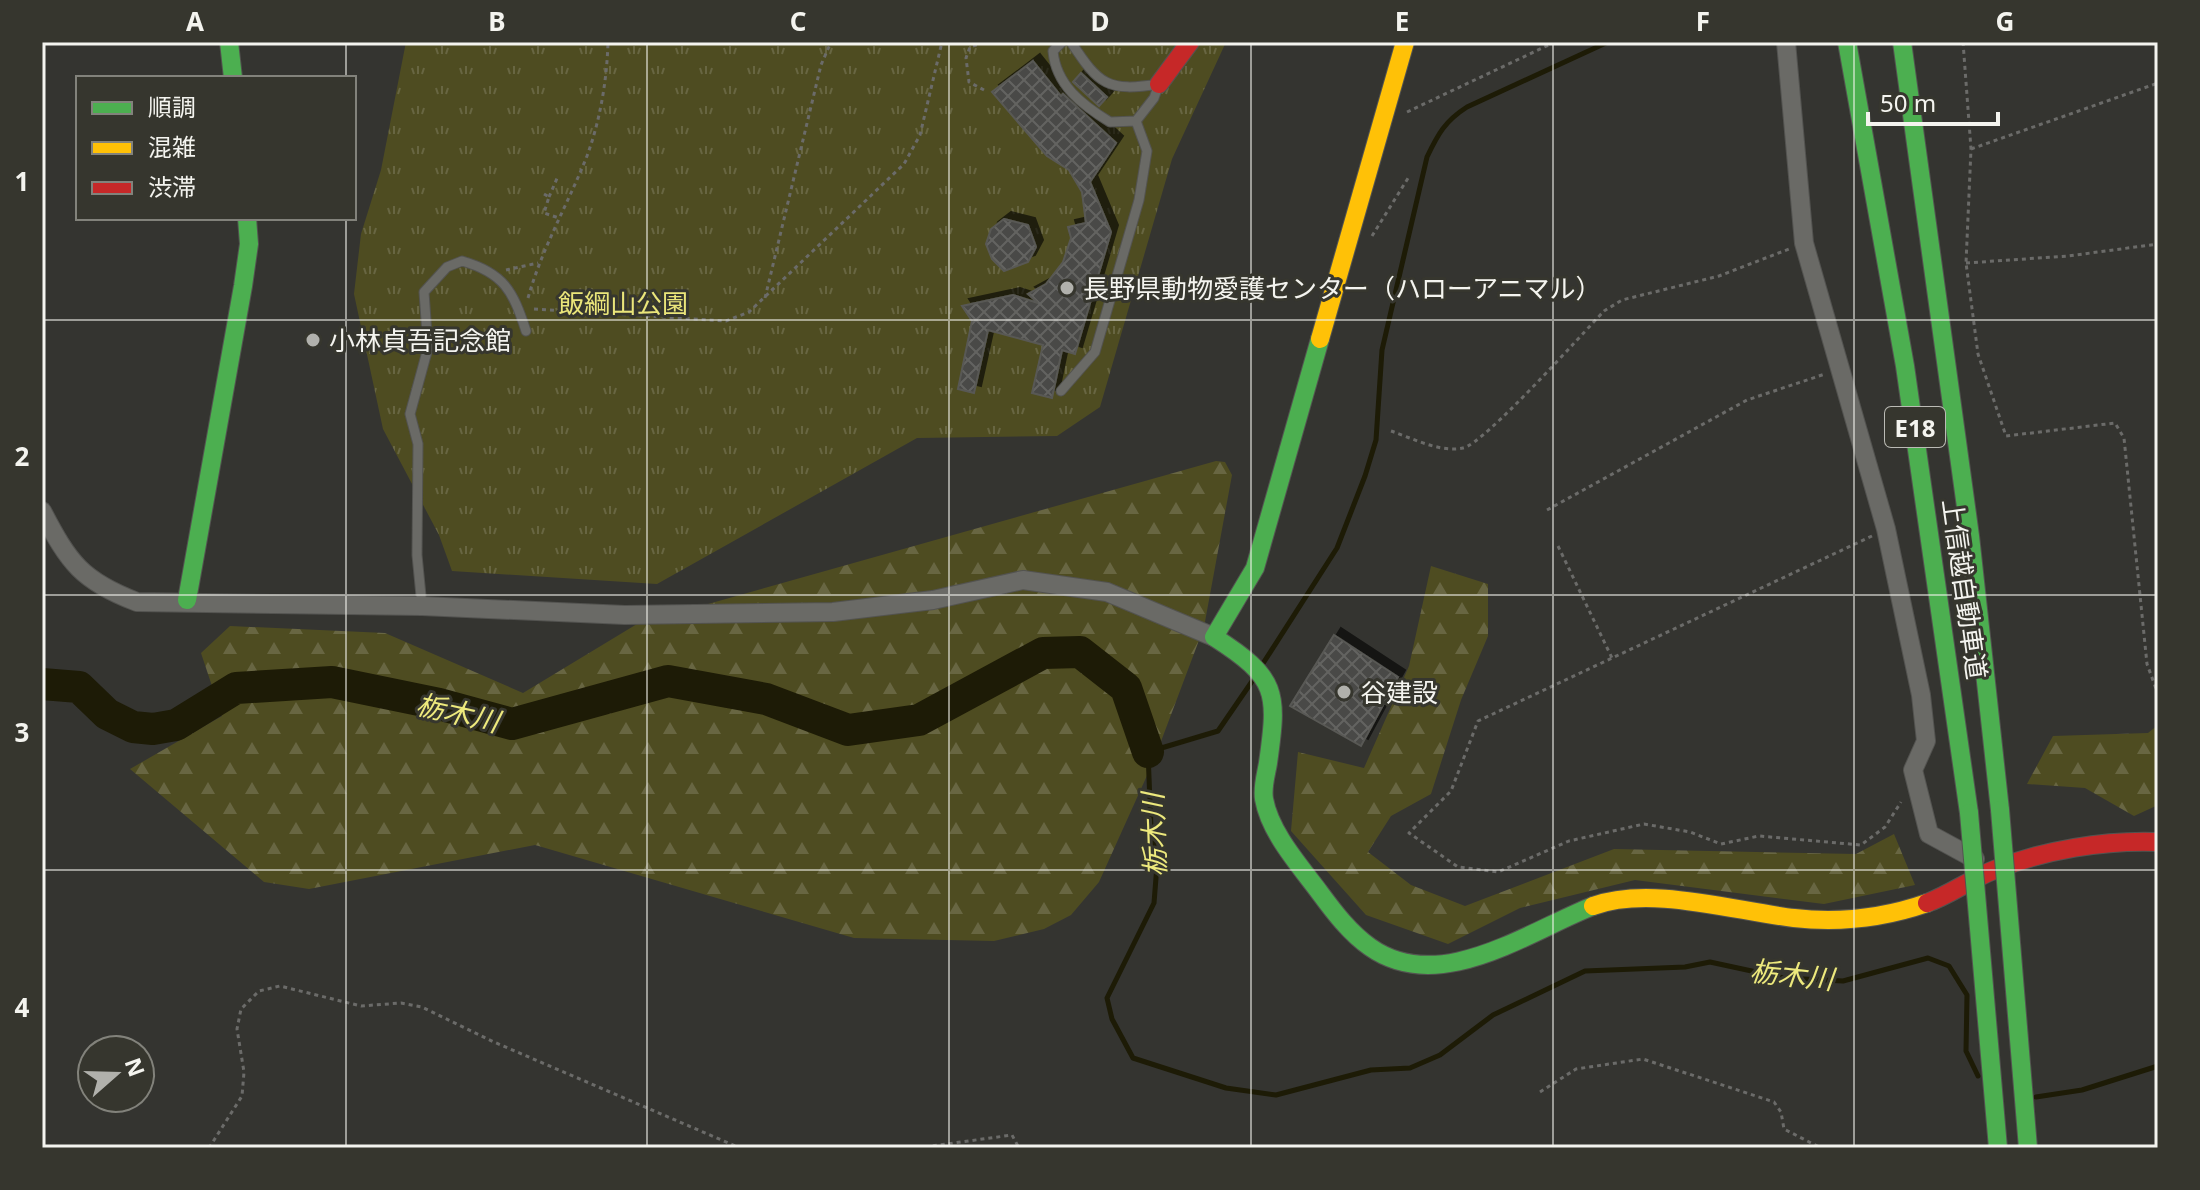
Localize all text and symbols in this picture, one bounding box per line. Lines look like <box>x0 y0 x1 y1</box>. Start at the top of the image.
text: A <box>186 3 204 39</box>
text: B <box>488 3 506 39</box>
text: C <box>790 3 806 39</box>
text: D <box>1090 3 1110 39</box>
text: E <box>1395 3 1409 39</box>
text: F <box>1696 3 1710 39</box>
text: G <box>1996 3 2014 39</box>
legend <box>76 76 356 220</box>
scale bar <box>1868 76 1998 126</box>
text: 50 m <box>1880 86 1936 119</box>
text: 順調 <box>148 90 196 123</box>
text: 混雑 <box>148 130 196 163</box>
text: 1 <box>15 163 29 199</box>
text: 渋滞 <box>148 170 196 203</box>
place label: 長野県動物愛護センター（ハローアニマル） <box>1083 270 1601 306</box>
marker: 長野県動物愛護センター（ハローアニマル） <box>1058 279 1076 297</box>
park label: 飯綱山公園 <box>558 285 688 321</box>
place label: 小林貞吾記念館 <box>329 322 511 358</box>
marker: 小林貞吾記念館 <box>304 331 322 349</box>
road number: E18 <box>1885 407 1945 447</box>
text: 2 <box>15 438 30 474</box>
street label: 上信越自動車道 <box>1935 496 1995 682</box>
place label: 谷建設 <box>1360 674 1438 710</box>
marker: 谷建設 <box>1335 683 1353 701</box>
water label: 栃木川 <box>413 684 506 741</box>
text: 3 <box>15 714 29 750</box>
water label: 栃木川 <box>1132 789 1173 878</box>
water label: 栃木川 <box>1748 951 1839 998</box>
text: 4 <box>15 989 30 1025</box>
north arrow <box>76 1034 156 1114</box>
text: N <box>119 1053 153 1080</box>

